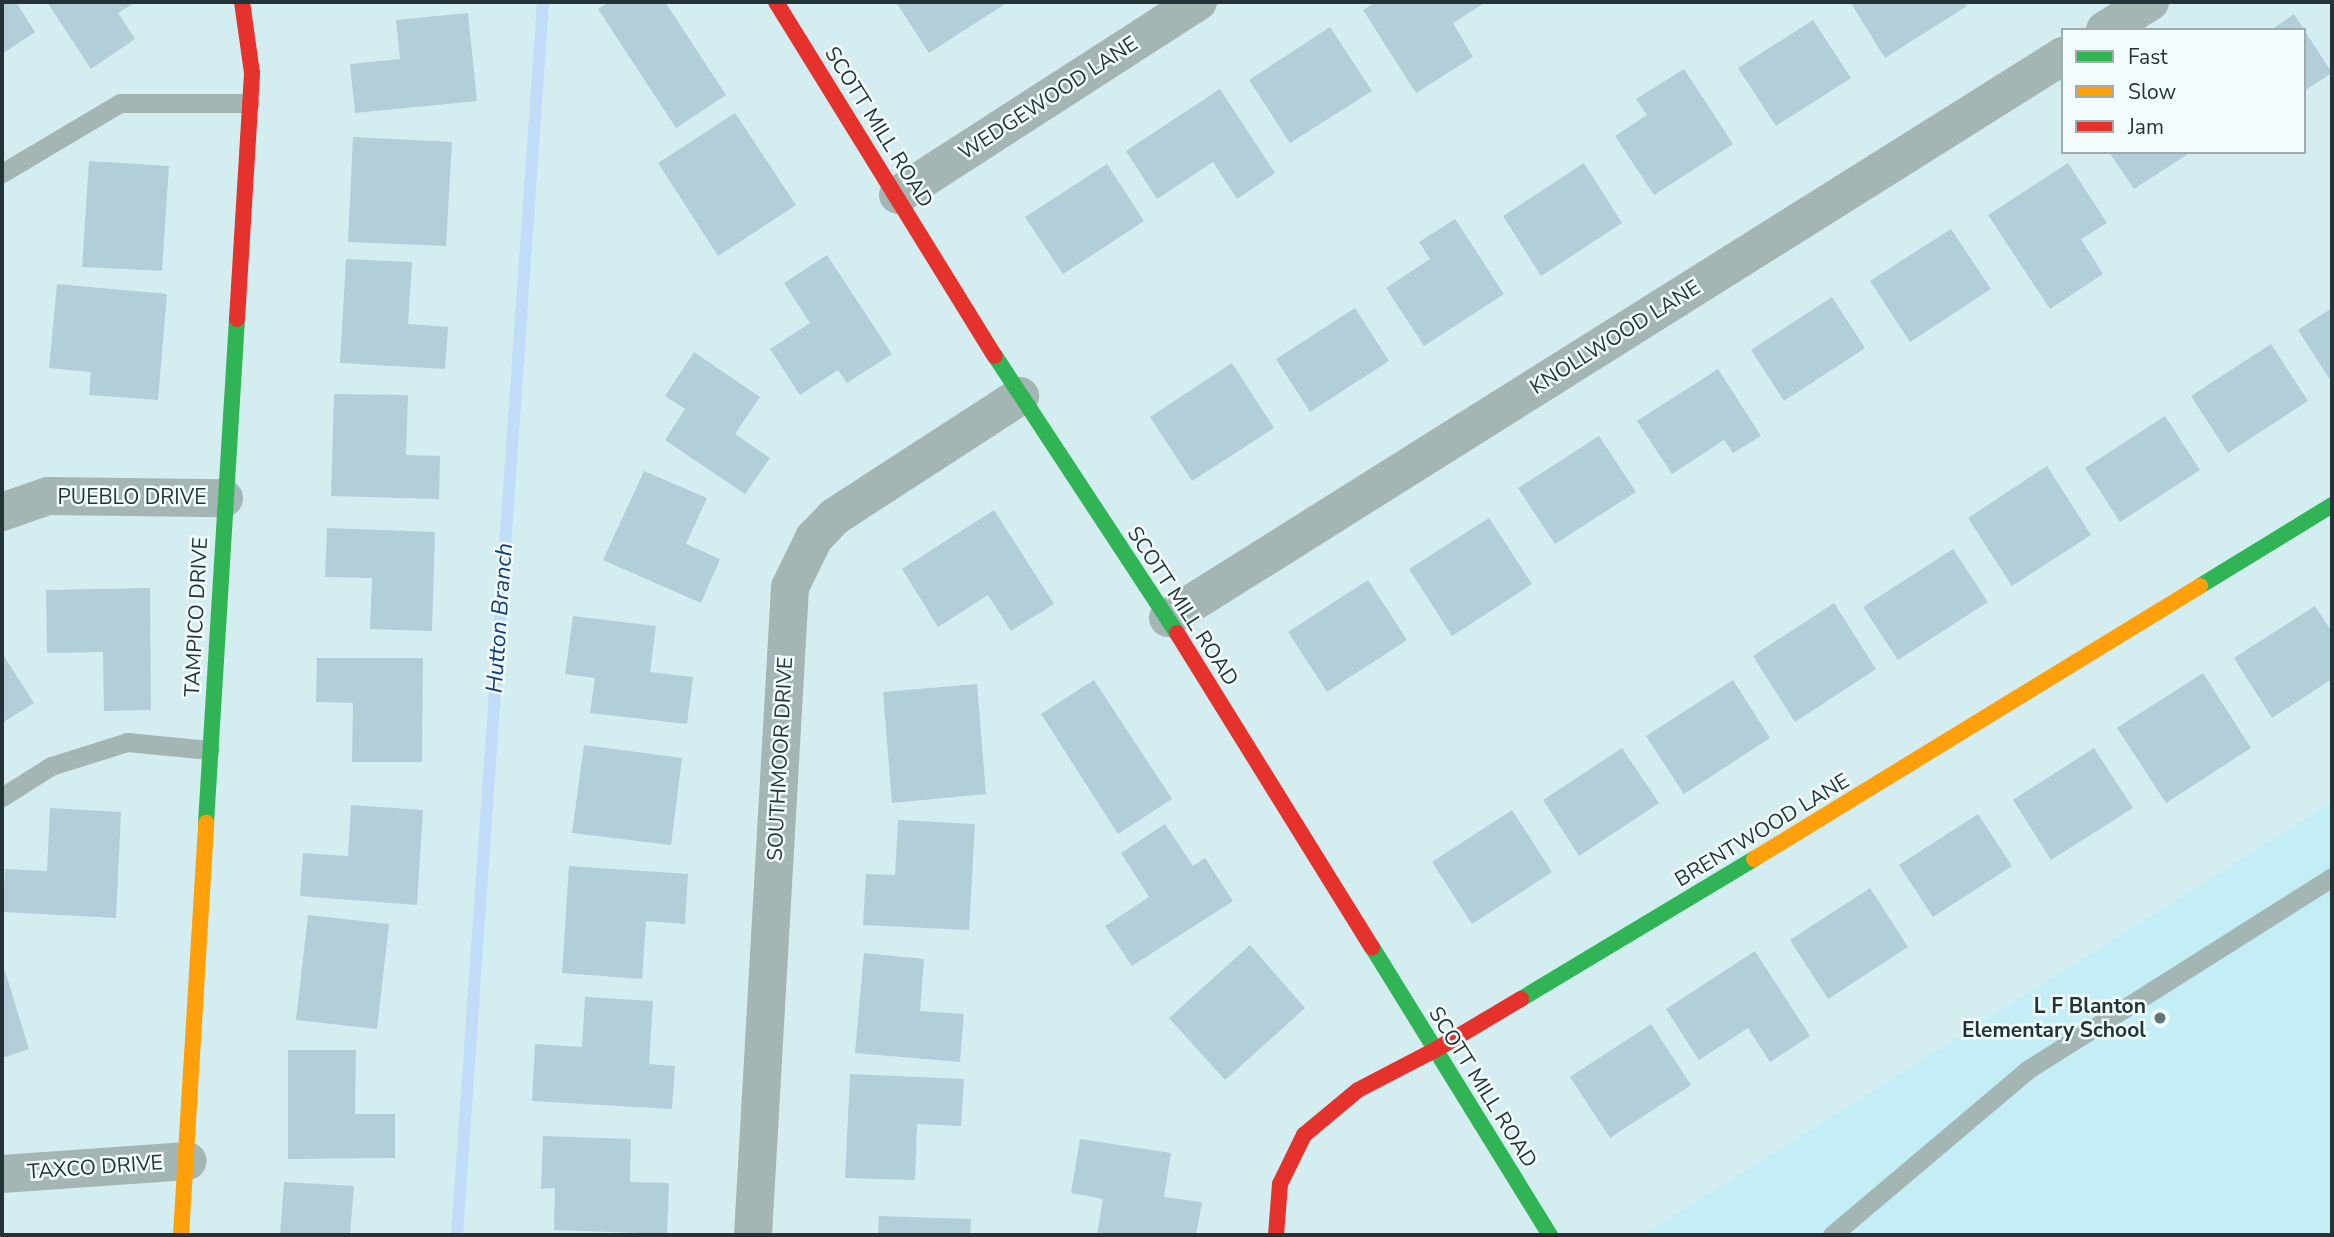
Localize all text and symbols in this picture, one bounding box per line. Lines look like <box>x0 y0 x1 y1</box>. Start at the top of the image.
legend <box>2061 28 2306 154</box>
street label: WEDGEWOOD LANE <box>954 31 1142 165</box>
street label: SCOTT MILL ROAD <box>819 42 939 212</box>
text: Fast <box>2128 43 2168 71</box>
text: Slow <box>2128 78 2176 106</box>
text: Jam <box>2128 113 2164 141</box>
street label: KNOLLWOOD LANE <box>1525 274 1705 400</box>
street label: PUEBLO DRIVE <box>58 484 206 510</box>
street label: SCOTT MILL ROAD <box>1122 522 1244 690</box>
street label: TAMPICO DRIVE <box>179 537 213 697</box>
water label: Hutton Branch <box>481 542 519 694</box>
street label: SOUTHMOOR DRIVE <box>762 656 798 862</box>
street label: BRENTWOOD LANE <box>1670 768 1854 892</box>
place label: L F Blanton Elementary School <box>1962 993 2146 1043</box>
street label: SCOTT MILL ROAD <box>1423 1002 1543 1172</box>
marker: L F Blanton Elementary School <box>2152 1010 2168 1026</box>
street label: TAXCO DRIVE <box>26 1150 164 1184</box>

